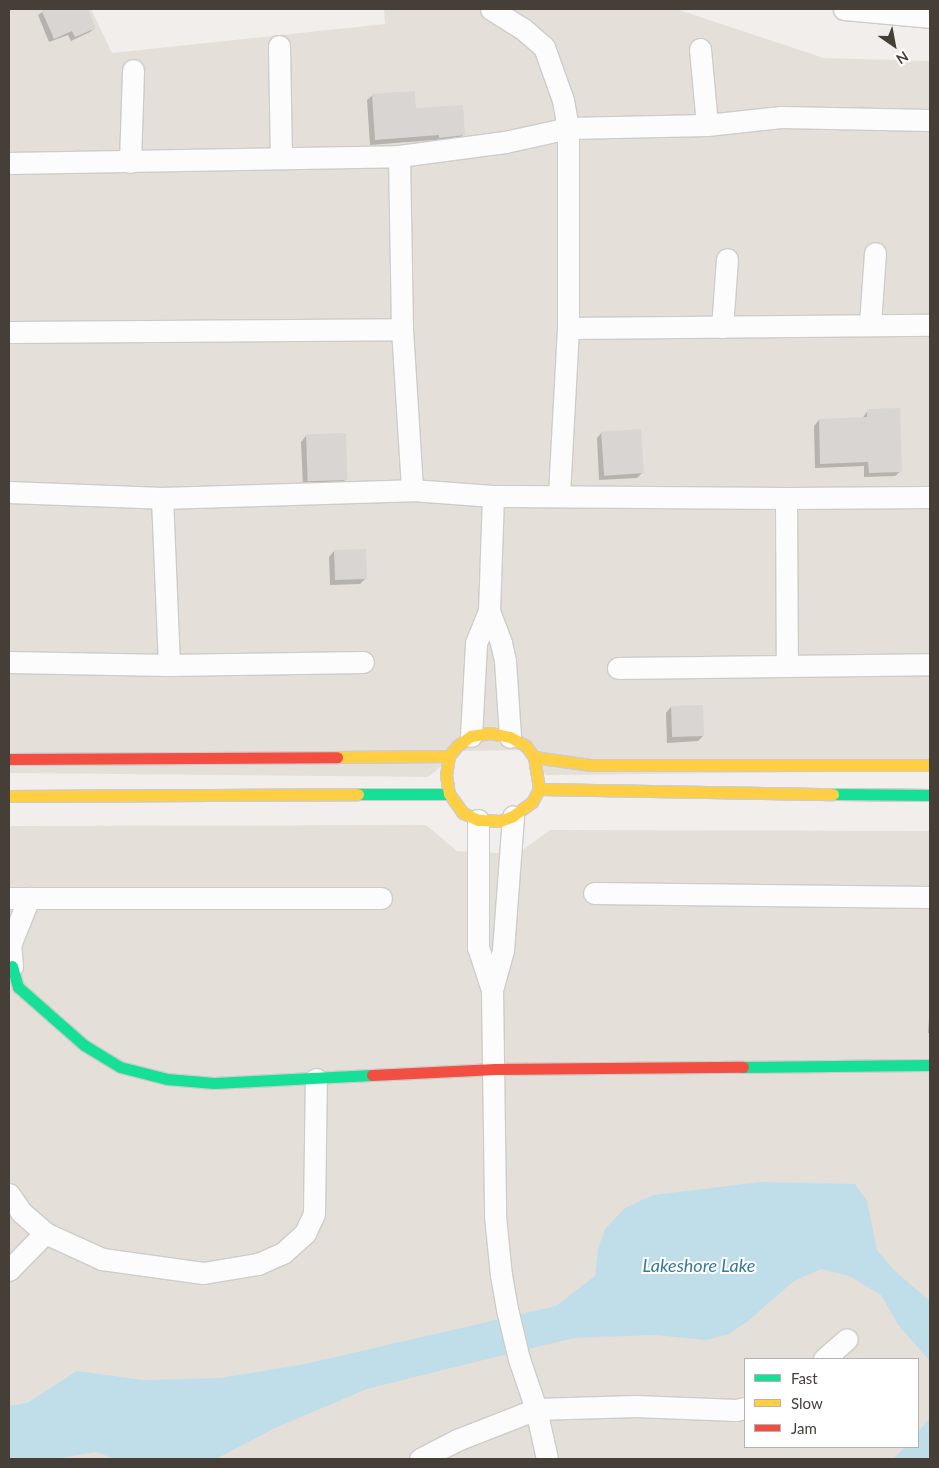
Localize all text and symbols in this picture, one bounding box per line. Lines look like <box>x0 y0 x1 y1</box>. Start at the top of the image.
north arrow <box>869 20 919 70</box>
text: N <box>893 48 912 68</box>
water label: Lakeshore Lake <box>643 1254 755 1276</box>
legend <box>744 1358 919 1448</box>
text: Fast <box>791 1369 818 1387</box>
text: Slow <box>791 1394 823 1412</box>
text: Jam <box>791 1419 817 1437</box>

